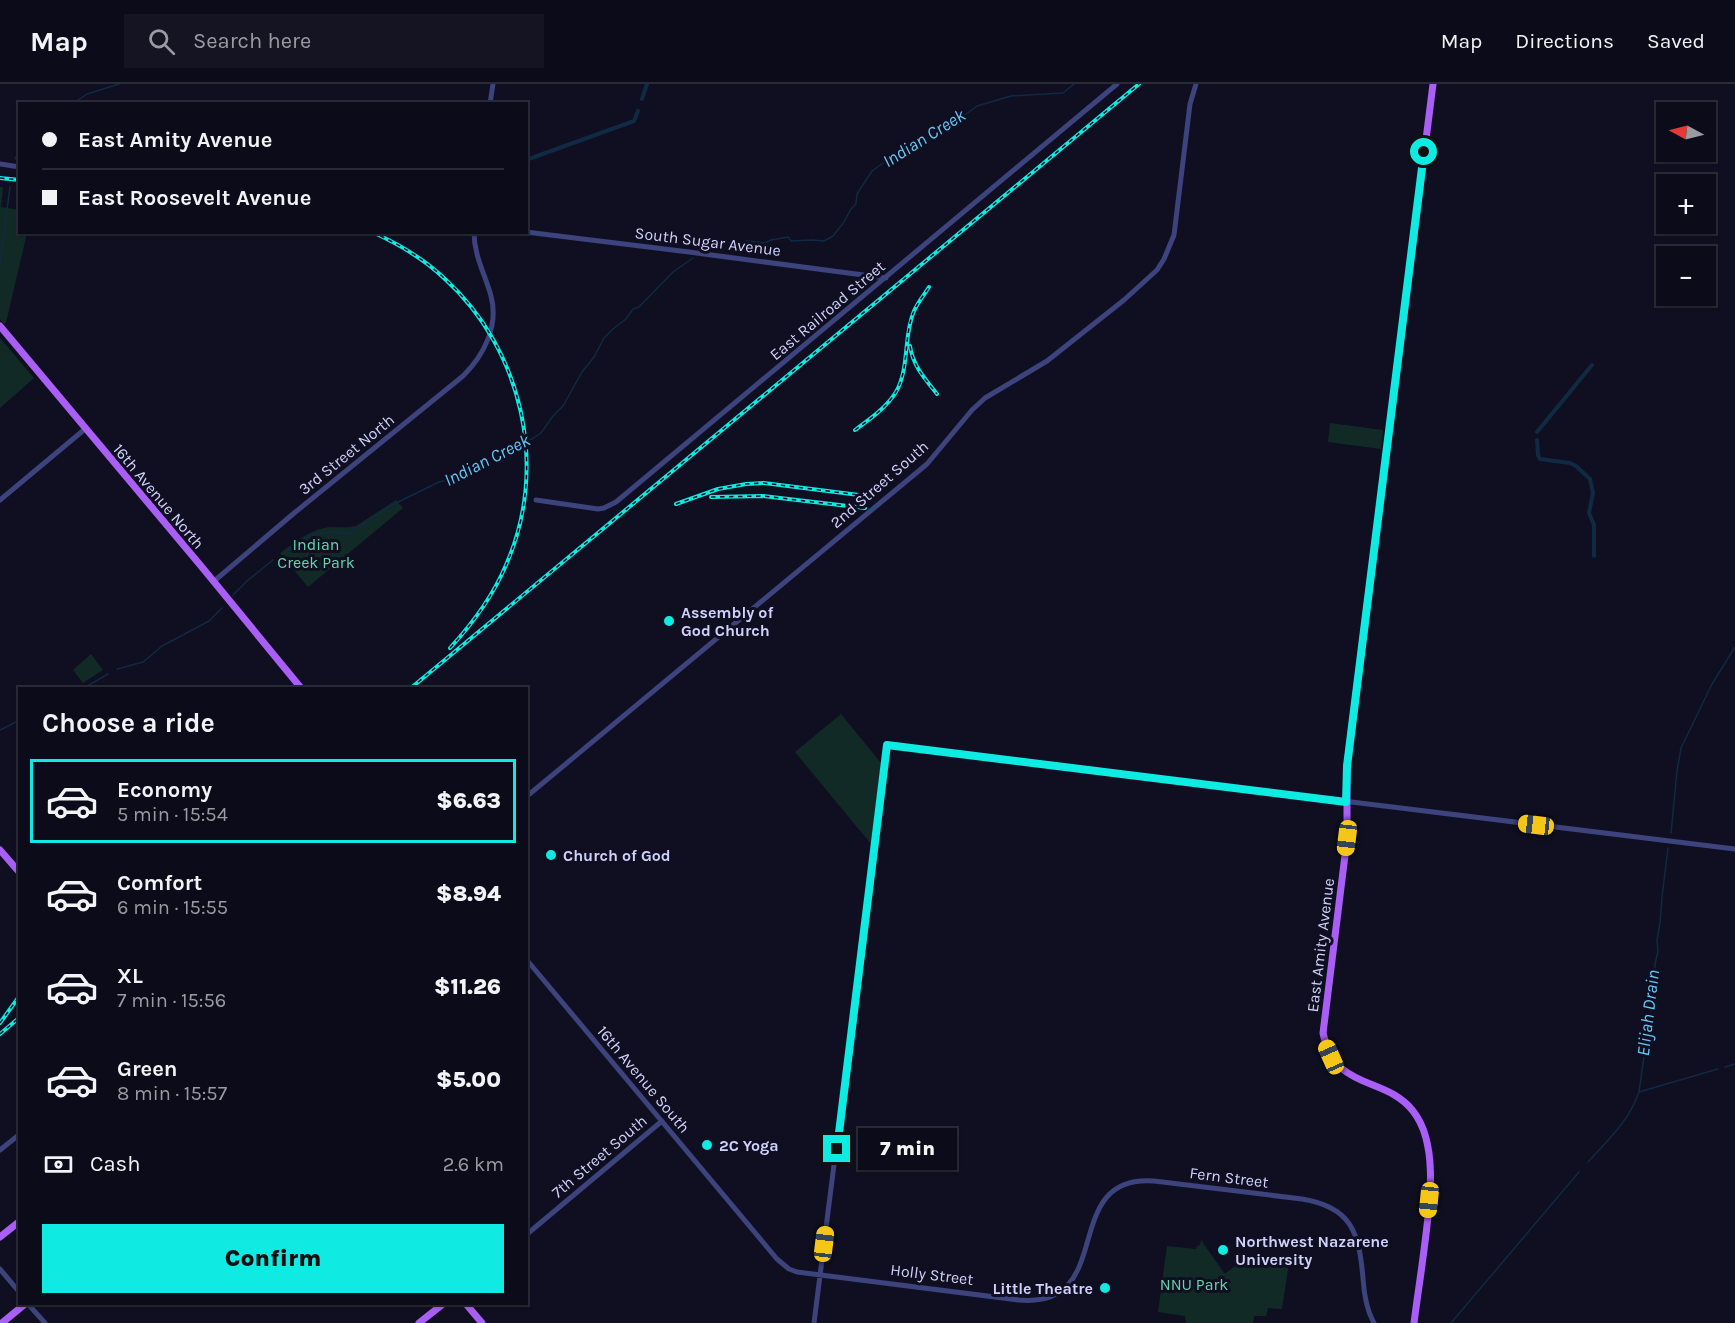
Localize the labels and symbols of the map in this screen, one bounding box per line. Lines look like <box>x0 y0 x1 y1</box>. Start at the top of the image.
north arrow <box>1656 102 1716 162</box>
water label: Indian Creek <box>879 103 970 172</box>
route start <box>1410 138 1437 165</box>
street label: South Sugar Avenue <box>634 223 782 260</box>
street label: East Railroad Street <box>766 257 889 364</box>
street label: 3rd Street North <box>295 410 398 499</box>
water label: Indian Creek <box>440 429 534 491</box>
street label: 2nd Street South <box>826 437 932 532</box>
street label: 16th Avenue North <box>109 440 208 553</box>
park label: Indian Creek Park <box>277 535 355 572</box>
place label: Assembly of God Church <box>681 603 773 640</box>
marker: Assembly of God Church <box>662 614 676 628</box>
car <box>1517 814 1555 836</box>
car <box>1336 819 1358 857</box>
place label: Church of God <box>563 846 671 865</box>
marker: Church of God <box>544 848 558 862</box>
street label: East Amity Avenue <box>1303 877 1338 1013</box>
water label: Elijah Drain <box>1632 969 1664 1057</box>
street label: 16th Avenue South <box>593 1022 694 1137</box>
car <box>1315 1037 1347 1077</box>
street label: 7th Street South <box>548 1111 651 1202</box>
callout: 7 min <box>858 1128 957 1170</box>
route end <box>823 1135 850 1162</box>
place label: 2C Yoga <box>719 1136 779 1155</box>
marker: 2C Yoga <box>700 1138 714 1152</box>
street label: Fern Street <box>1188 1163 1269 1192</box>
car <box>1418 1181 1440 1219</box>
car <box>813 1225 835 1263</box>
place label: Northwest Nazarene University <box>1235 1232 1389 1269</box>
marker: Northwest Nazarene University <box>1216 1243 1230 1257</box>
street label: Holly Street <box>889 1260 975 1289</box>
park label: NNU Park <box>1160 1275 1228 1294</box>
place label: Little Theatre <box>992 1279 1093 1298</box>
marker: Little Theatre <box>1098 1281 1112 1295</box>

